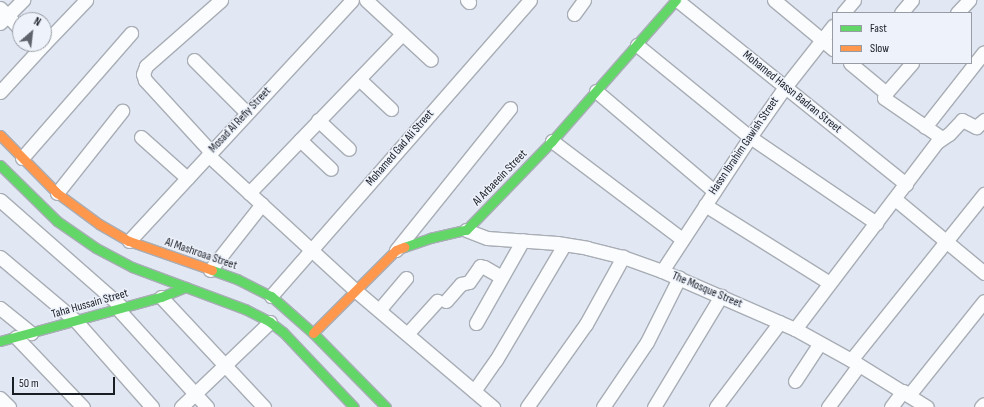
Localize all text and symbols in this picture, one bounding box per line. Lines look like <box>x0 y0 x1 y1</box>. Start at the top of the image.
north arrow <box>12 12 52 52</box>
legend <box>832 12 972 64</box>
text: N <box>32 15 43 29</box>
text: Fast <box>870 21 887 36</box>
text: Slow <box>870 41 889 56</box>
street label: Mohamed Hassn Badran Street <box>740 48 844 136</box>
street label: Mosad Al Refiy Street <box>206 84 274 156</box>
street label: Hassn Ibrahim Gawish Street <box>706 94 782 198</box>
street label: Mohamed Gad Ali Street <box>363 107 437 189</box>
street label: Al Arbaeein Street <box>470 147 530 209</box>
street label: Al Mashroaa Street <box>163 235 239 273</box>
street label: The Mosque Street <box>670 269 744 311</box>
street label: Taha Hussain Street <box>50 286 130 322</box>
scale bar <box>14 369 117 395</box>
text: 50 m <box>19 376 39 391</box>

